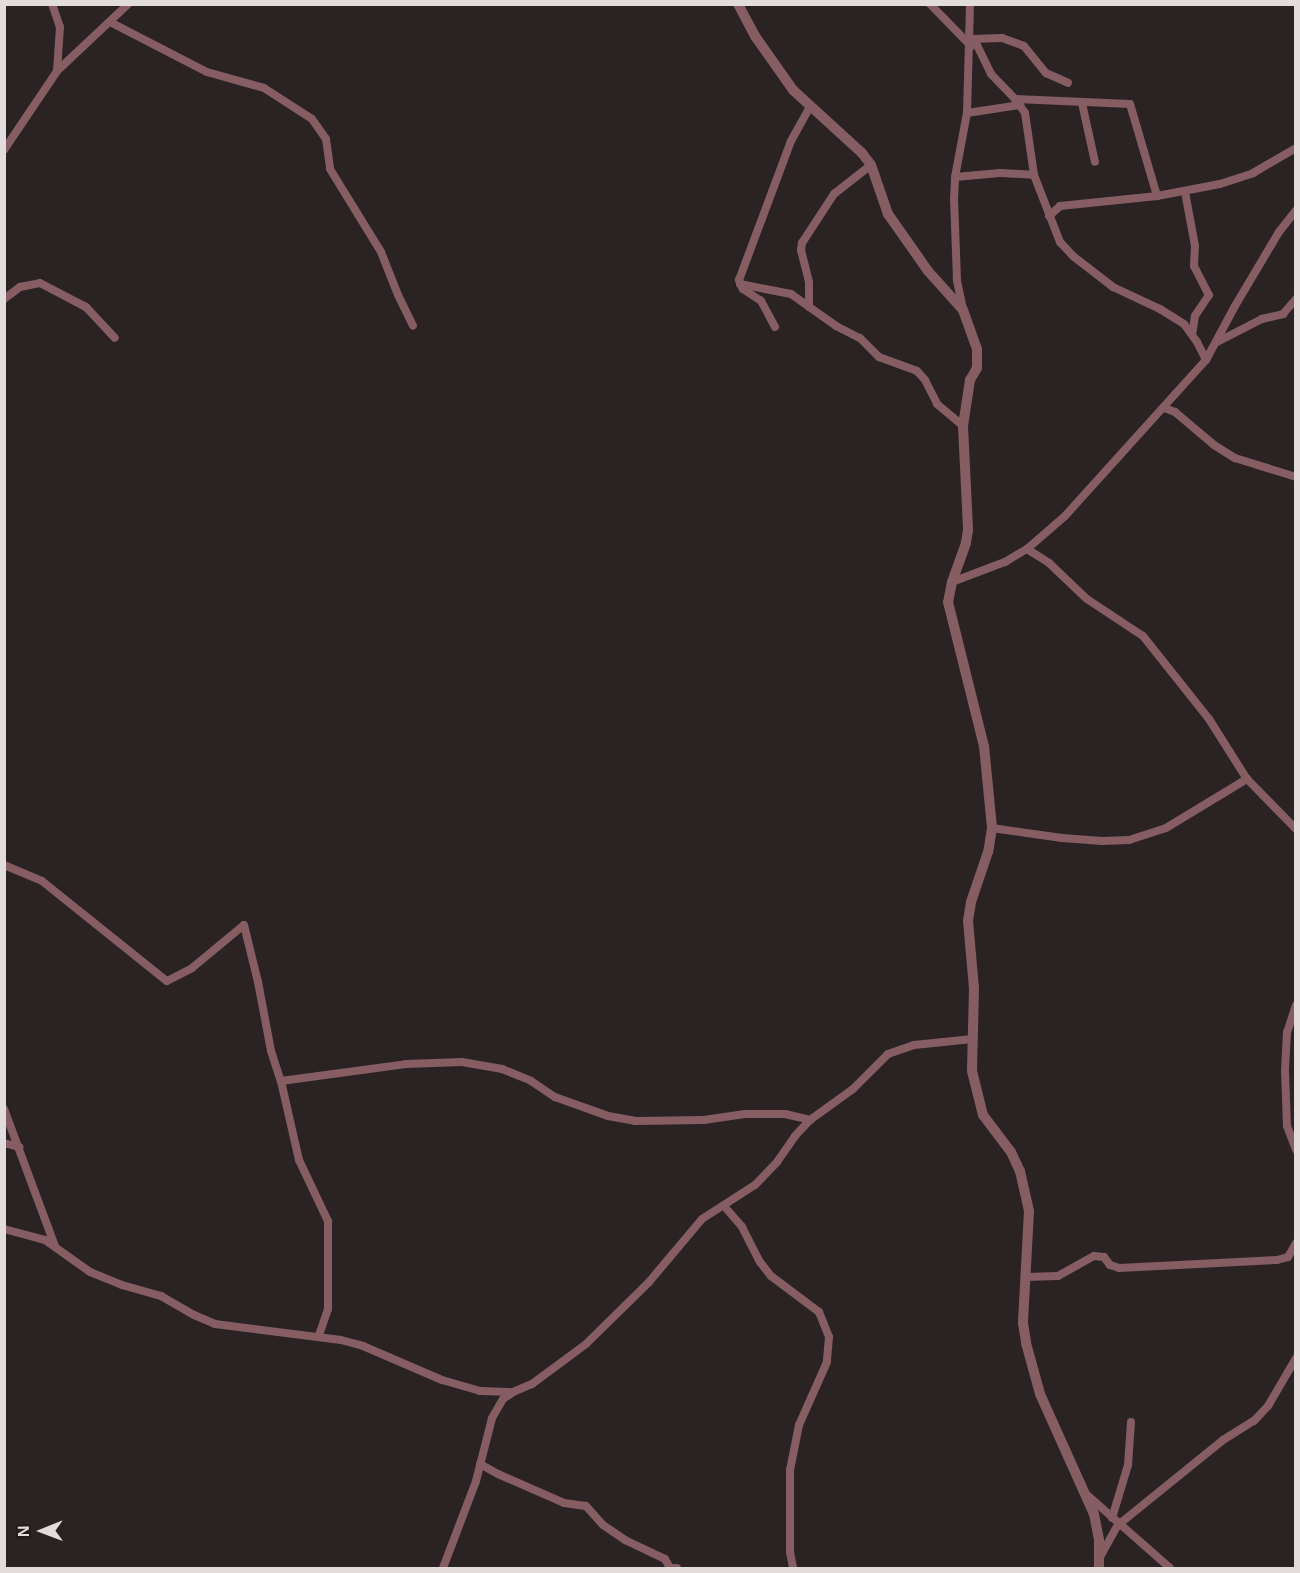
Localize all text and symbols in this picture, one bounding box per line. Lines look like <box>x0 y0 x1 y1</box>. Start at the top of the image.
north arrow <box>12 1501 72 1561</box>
text: N <box>15 1525 32 1537</box>

